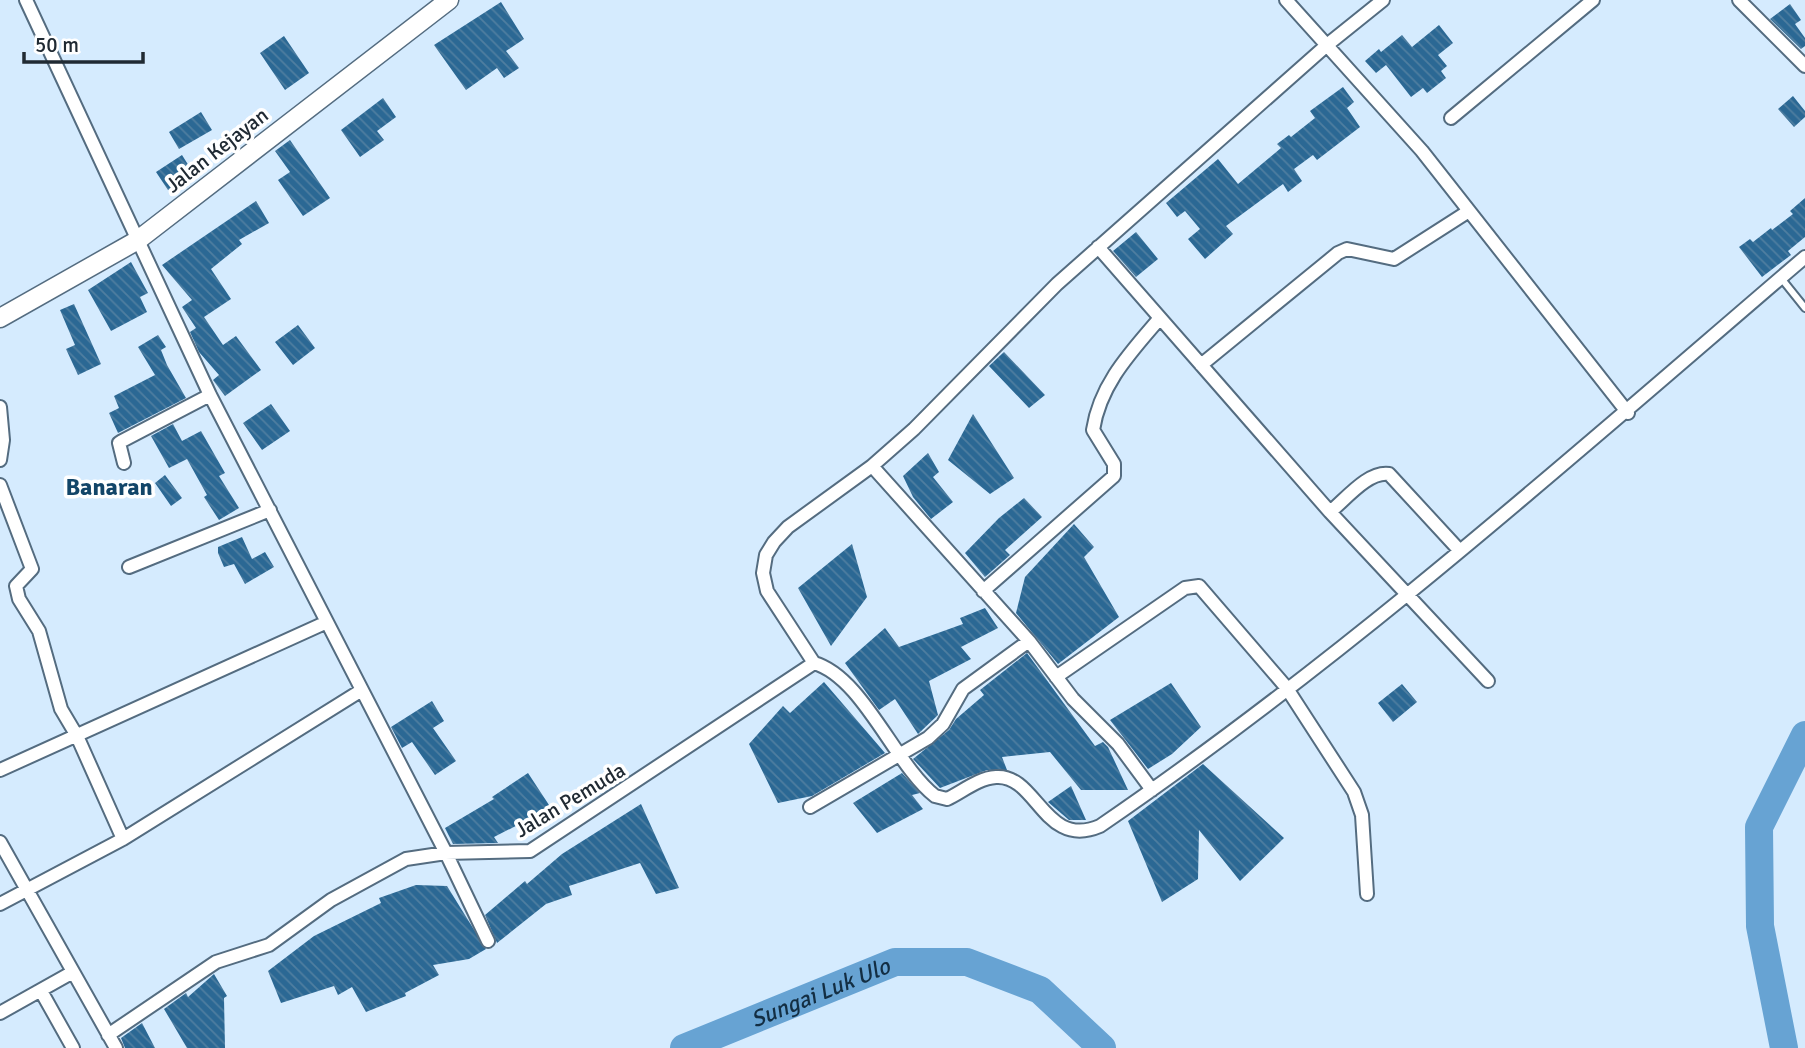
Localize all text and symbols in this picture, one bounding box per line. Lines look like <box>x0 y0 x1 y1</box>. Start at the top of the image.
scale bar <box>24 21 144 65</box>
text: 50 m <box>35 32 79 58</box>
street label: Jalan Kejayan <box>161 102 273 198</box>
district label: Banaran <box>65 472 153 502</box>
street label: Jalan Pemuda <box>510 757 630 843</box>
water label: Sungai Luk Ulo <box>746 951 895 1034</box>

